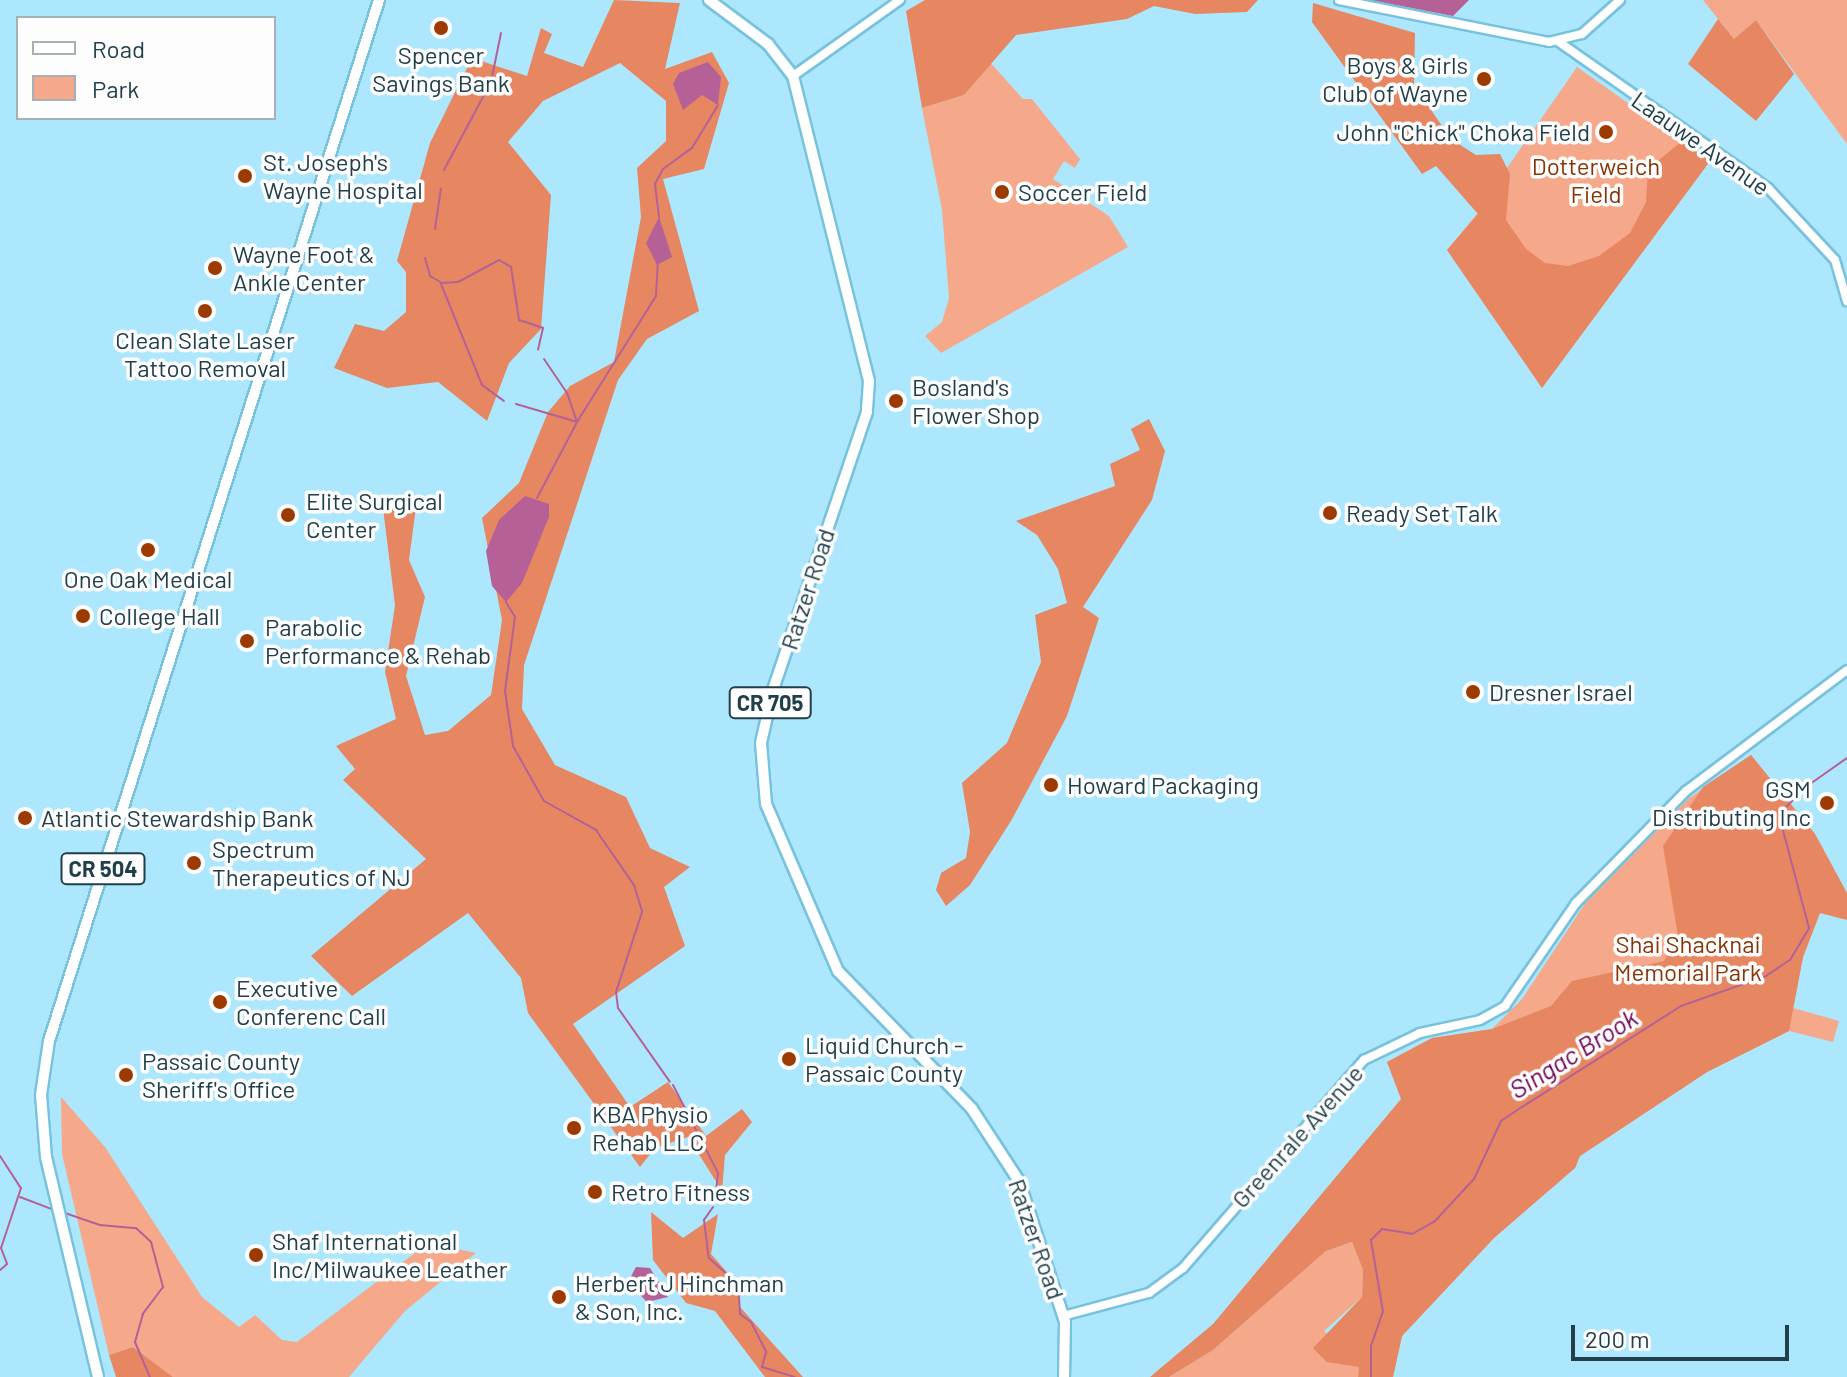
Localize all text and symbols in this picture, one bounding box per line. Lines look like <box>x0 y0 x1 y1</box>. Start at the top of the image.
legend <box>16 16 276 120</box>
marker: Spencer Savings Bank <box>432 19 450 37</box>
text: Road <box>92 34 145 63</box>
place label: Spencer Savings Bank <box>372 41 510 97</box>
place label: Boys & Girls Club of Wayne <box>1322 51 1468 107</box>
marker: Boys & Girls Club of Wayne <box>1475 70 1493 88</box>
text: Park <box>92 74 139 103</box>
street label: Laauwe Avenue <box>1626 85 1776 201</box>
place label: John "Chick" Choka Field <box>1336 118 1590 146</box>
marker: John "Chick" Choka Field <box>1597 123 1615 141</box>
place label: St. Joseph's Wayne Hospital <box>263 148 423 204</box>
park label: Dotterweich Field <box>1532 152 1660 208</box>
marker: St. Joseph's Wayne Hospital <box>234 165 256 187</box>
place label: Soccer Field <box>1018 178 1147 206</box>
marker: Soccer Field <box>993 183 1011 201</box>
place label: Wayne Foot & Ankle Center <box>233 240 374 296</box>
marker: Wayne Foot & Ankle Center <box>204 257 226 279</box>
marker: Clean Slate Laser Tattoo Removal <box>194 300 216 322</box>
place label: Clean Slate Laser Tattoo Removal <box>115 326 295 382</box>
place label: Bosland's Flower Shop <box>912 373 1040 429</box>
marker: Bosland's Flower Shop <box>887 392 905 410</box>
place label: Elite Surgical Center <box>306 487 443 543</box>
place label: Ready Set Talk <box>1346 499 1498 527</box>
marker: Elite Surgical Center <box>277 504 299 526</box>
marker: Ready Set Talk <box>1321 504 1339 522</box>
street label: Ratzer Road <box>774 525 840 653</box>
marker: One Oak Medical <box>137 539 159 561</box>
place label: One Oak Medical <box>64 565 232 593</box>
place label: College Hall <box>99 602 220 630</box>
marker: College Hall <box>74 607 92 625</box>
place label: Parabolic Performance & Rehab <box>265 613 491 669</box>
marker: Parabolic Performance & Rehab <box>236 630 258 652</box>
place label: Dresner Israel <box>1489 678 1633 706</box>
marker: Dresner Israel <box>1464 683 1482 701</box>
road number: CR 705 <box>728 685 812 721</box>
place label: Howard Packaging <box>1067 771 1259 799</box>
place label: GSM Distributing Inc <box>1652 775 1811 831</box>
marker: Howard Packaging <box>1042 776 1060 794</box>
marker: GSM Distributing Inc <box>1818 794 1836 812</box>
place label: Atlantic Stewardship Bank <box>41 804 314 832</box>
marker: Atlantic Stewardship Bank <box>16 809 34 827</box>
place label: Spectrum Therapeutics of NJ <box>212 835 411 891</box>
road number: CR 504 <box>59 851 147 887</box>
marker: Spectrum Therapeutics of NJ <box>183 852 205 874</box>
park label: Shai Shacknai Memorial Park <box>1614 930 1762 986</box>
place label: Executive Conferenc Call <box>236 974 386 1030</box>
marker: Executive Conferenc Call <box>211 993 229 1011</box>
water label: Singac Brook <box>1503 1001 1643 1105</box>
place label: Liquid Church - Passaic County <box>805 1031 964 1087</box>
place label: Passaic County Sheriff's Office <box>142 1047 300 1103</box>
marker: Liquid Church - Passaic County <box>780 1050 798 1068</box>
street label: Greenrale Avenue <box>1225 1059 1369 1213</box>
marker: Passaic County Sheriff's Office <box>117 1066 135 1084</box>
place label: KBA Physio Rehab LLC <box>592 1100 709 1156</box>
marker: KBA Physio Rehab LLC <box>563 1117 585 1139</box>
street label: Ratzer Road <box>1003 1175 1071 1303</box>
place label: Retro Fitness <box>611 1178 750 1206</box>
marker: Retro Fitness <box>586 1183 604 1201</box>
place label: Shaf International Inc/Milwaukee Leather <box>272 1227 507 1283</box>
marker: Shaf International Inc/Milwaukee Leather <box>247 1246 265 1264</box>
place label: Herbert J Hinchman & Son, Inc. <box>575 1269 784 1325</box>
marker: Herbert J Hinchman & Son, Inc. <box>550 1288 568 1306</box>
scale bar <box>1575 1309 1793 1359</box>
text: 200 m <box>1585 1324 1650 1353</box>

